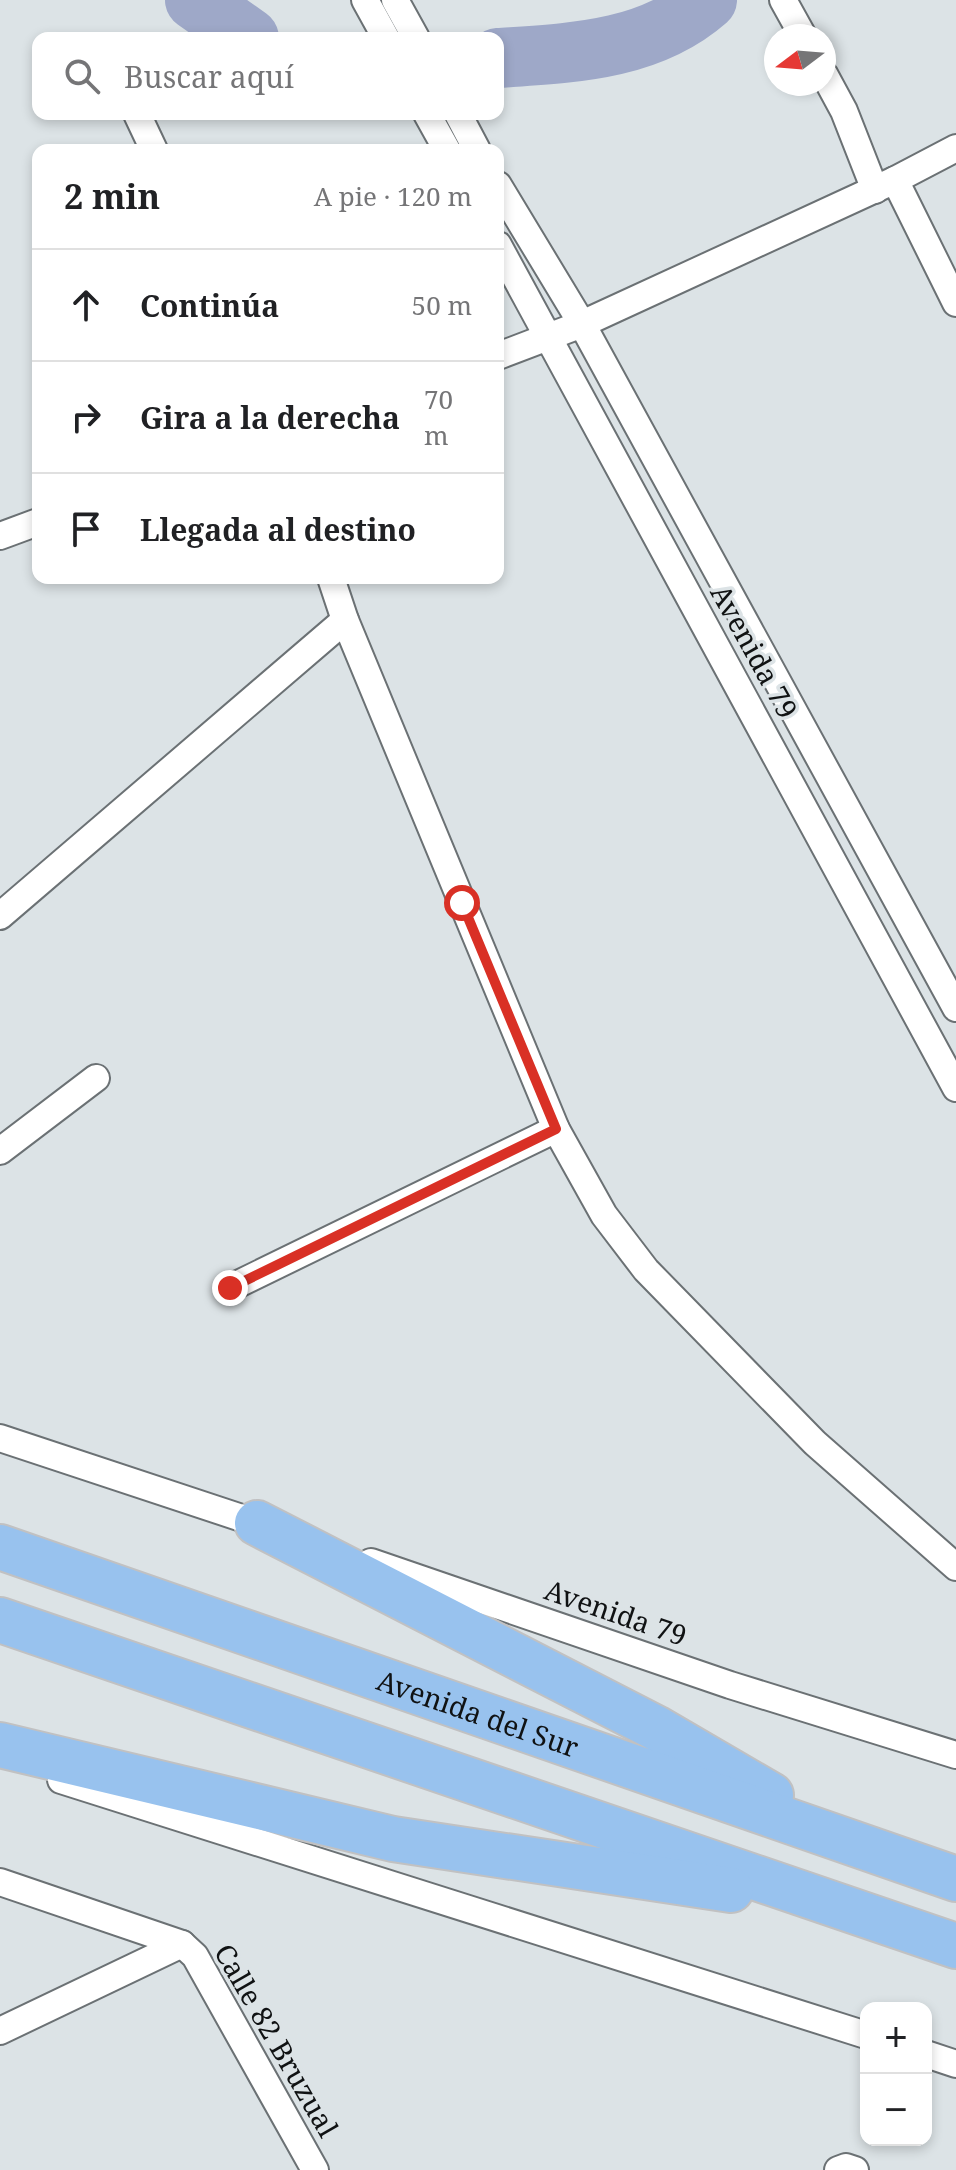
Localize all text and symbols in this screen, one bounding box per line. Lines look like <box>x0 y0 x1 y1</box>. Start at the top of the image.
north arrow <box>764 24 836 96</box>
search box <box>32 32 504 120</box>
icon: search <box>60 54 104 98</box>
text: Buscar aquí <box>124 56 294 97</box>
text: 2 min <box>64 173 160 219</box>
text: A pie · 120 m <box>314 178 472 214</box>
icon: ahead <box>64 283 108 327</box>
text: Continúa <box>140 285 279 326</box>
text: 50 m <box>412 287 472 323</box>
text: 70 m <box>424 381 453 453</box>
icon: right <box>64 395 108 439</box>
text: Gira a la derecha <box>140 397 400 438</box>
icon: arrive <box>64 507 108 551</box>
text: Llegada al destino <box>140 509 416 550</box>
street label: Avenida 79 <box>703 577 807 725</box>
route start <box>444 885 480 921</box>
route end <box>212 1270 248 1306</box>
street label: Avenida 79 <box>540 1570 692 1654</box>
street label: Avenida del Sur <box>372 1660 584 1766</box>
street label: Calle 82 Bruzual <box>206 1937 348 2144</box>
map controls <box>860 2002 932 2146</box>
button: + <box>860 2002 932 2074</box>
button: − <box>860 2074 932 2146</box>

